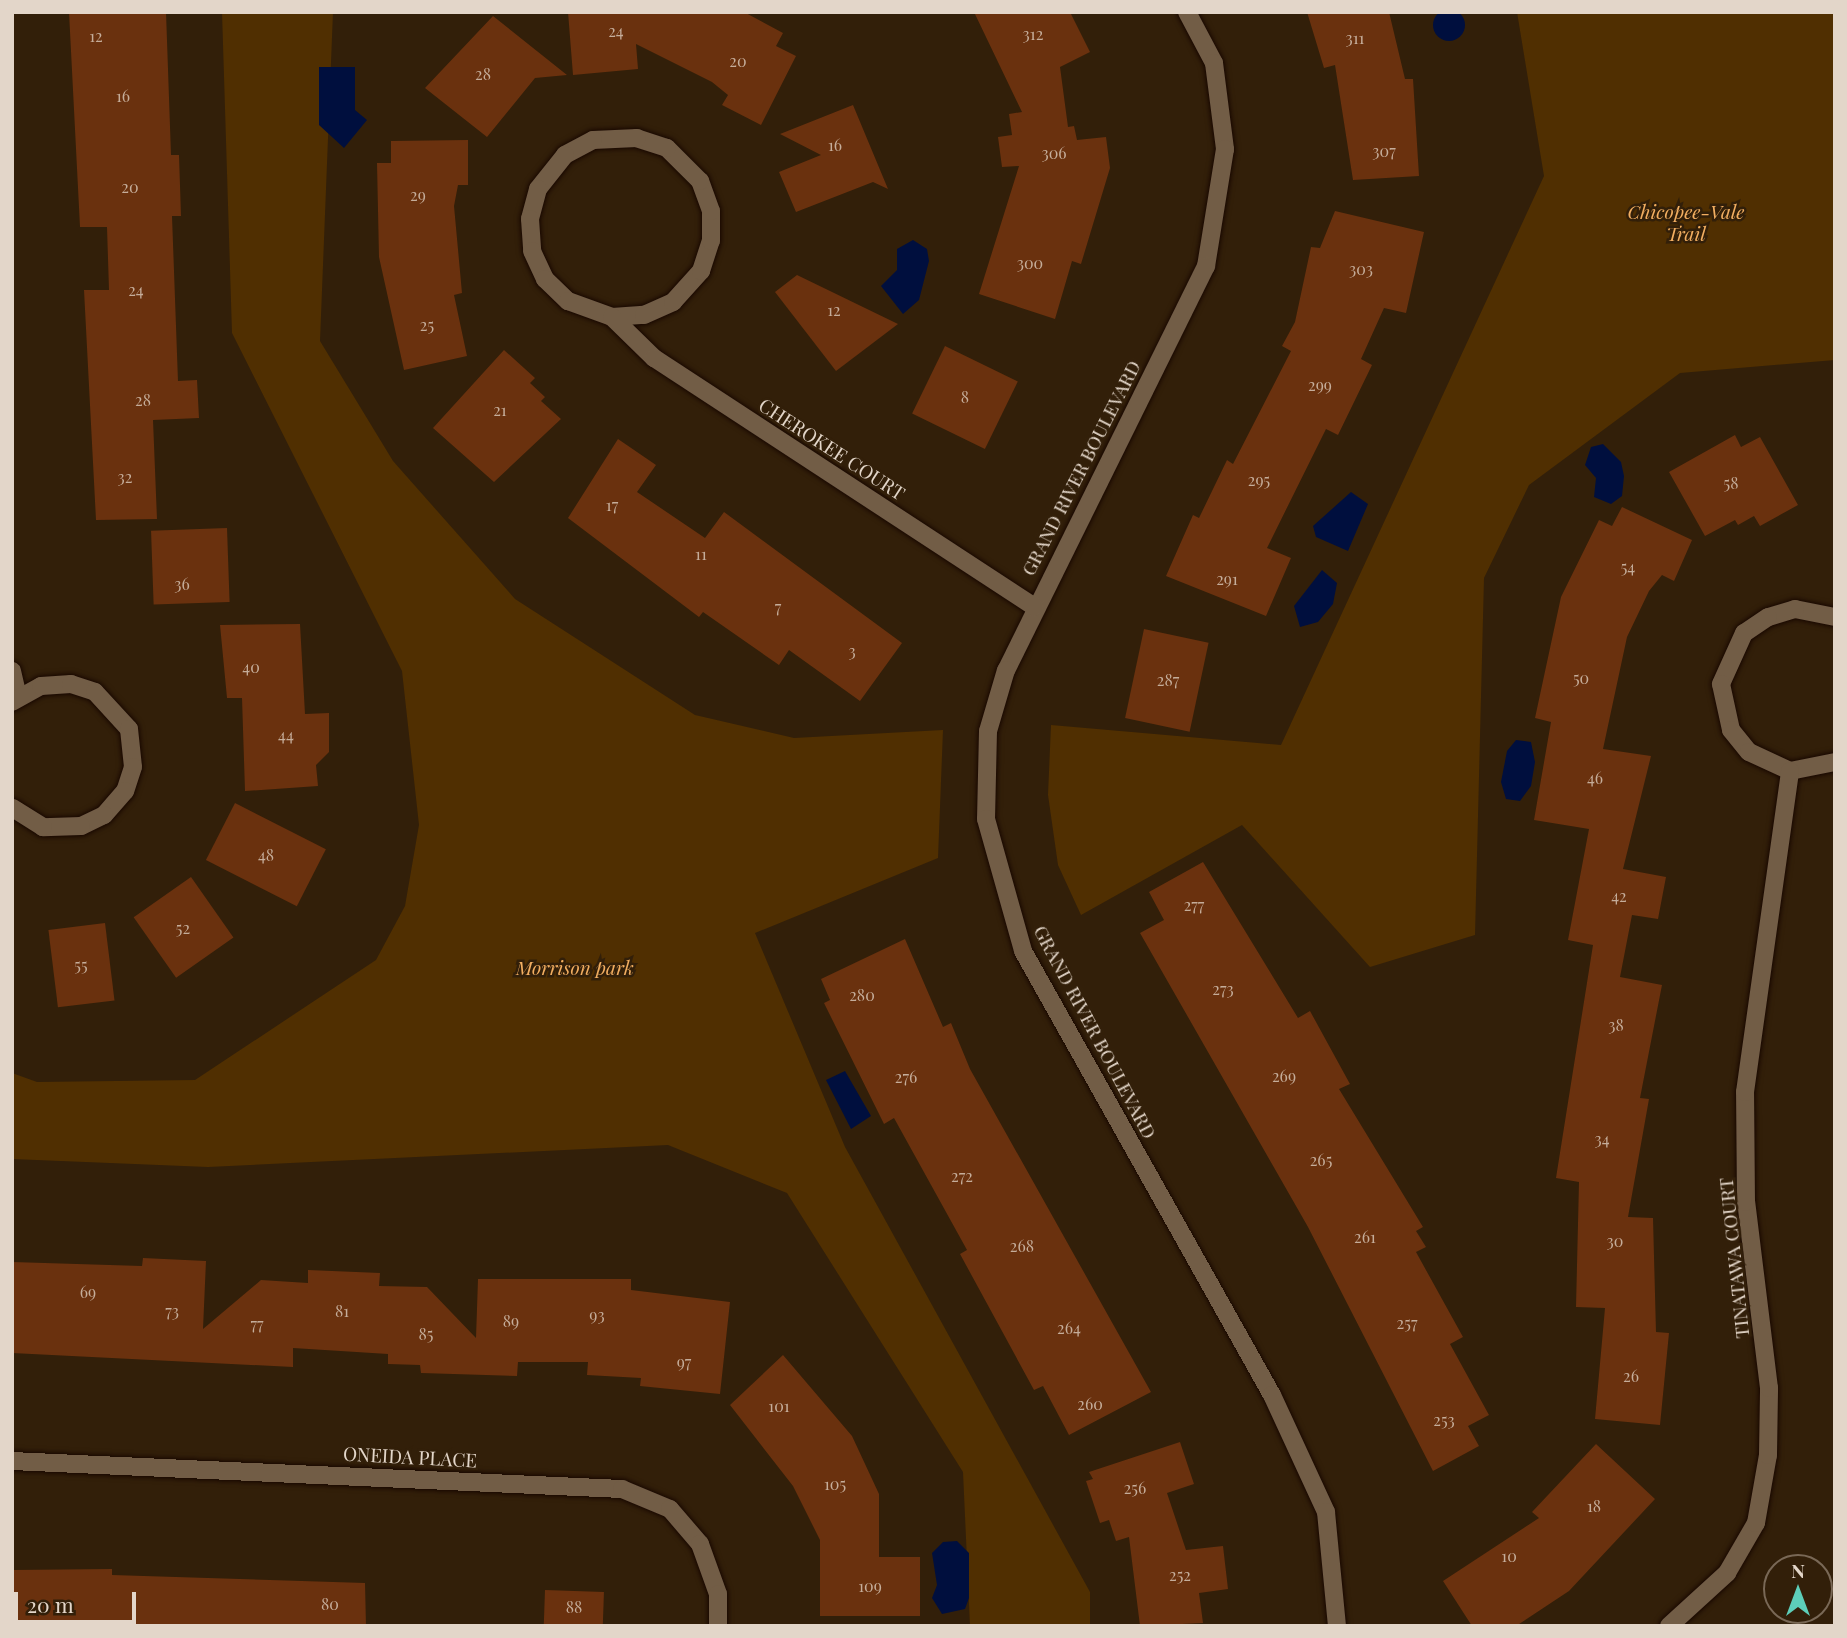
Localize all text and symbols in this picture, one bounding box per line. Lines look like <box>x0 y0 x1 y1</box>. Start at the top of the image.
house number: 24 <box>608 21 624 41</box>
house number: 312 <box>1023 24 1043 44</box>
house number: 12 <box>89 26 103 46</box>
house number: 311 <box>1345 28 1365 48</box>
house number: 20 <box>729 51 747 71</box>
house number: 28 <box>475 64 491 84</box>
house number: 16 <box>116 86 130 106</box>
house number: 16 <box>828 135 842 155</box>
house number: 307 <box>1372 141 1396 161</box>
house number: 306 <box>1041 143 1067 163</box>
house number: 20 <box>121 177 139 197</box>
house number: 29 <box>410 185 426 205</box>
park label: Chicopee-Vale Trail <box>1628 201 1744 245</box>
house number: 300 <box>1017 253 1043 273</box>
house number: 303 <box>1349 259 1373 279</box>
house number: 24 <box>128 280 144 300</box>
house number: 12 <box>827 300 841 320</box>
house number: 25 <box>420 315 434 335</box>
street label: GRAND RIVER BOULEVARD <box>1017 357 1145 579</box>
house number: 299 <box>1308 375 1332 395</box>
house number: 8 <box>961 387 969 407</box>
house number: 28 <box>135 390 151 410</box>
street label: CHEROKEE COURT <box>755 393 909 505</box>
house number: 21 <box>493 400 507 420</box>
house number: 32 <box>118 467 132 487</box>
house number: 295 <box>1248 470 1270 490</box>
house number: 58 <box>1724 473 1738 493</box>
house number: 17 <box>606 495 618 515</box>
house number: 11 <box>695 544 707 564</box>
house number: 54 <box>1621 557 1635 577</box>
house number: 291 <box>1216 569 1238 589</box>
house number: 36 <box>174 574 190 594</box>
house number: 7 <box>775 597 781 617</box>
house number: 3 <box>848 641 856 661</box>
house number: 40 <box>242 657 260 677</box>
house number: 50 <box>1573 668 1589 688</box>
house number: 287 <box>1157 670 1179 690</box>
house number: 44 <box>278 725 294 745</box>
house number: 46 <box>1587 768 1603 788</box>
house number: 48 <box>258 845 274 865</box>
house number: 42 <box>1611 886 1627 906</box>
house number: 277 <box>1184 895 1204 915</box>
house number: 52 <box>176 918 190 938</box>
street label: GRAND RIVER BOULEVARD <box>1029 921 1161 1143</box>
house number: 55 <box>74 955 88 975</box>
park label: Morrison park <box>516 957 634 979</box>
house number: 273 <box>1212 979 1234 999</box>
house number: 280 <box>849 985 875 1005</box>
house number: 38 <box>1608 1015 1624 1035</box>
house number: 269 <box>1272 1066 1296 1086</box>
house number: 276 <box>895 1067 917 1087</box>
house number: 34 <box>1594 1129 1610 1149</box>
house number: 265 <box>1310 1150 1332 1170</box>
house number: 272 <box>951 1166 973 1186</box>
street label: TINATAWA COURT <box>1714 1177 1754 1339</box>
house number: 261 <box>1354 1227 1376 1247</box>
house number: 30 <box>1607 1231 1623 1251</box>
house number: 268 <box>1010 1236 1034 1256</box>
house number: 69 <box>80 1282 96 1302</box>
house number: 73 <box>165 1301 179 1321</box>
house number: 81 <box>335 1301 349 1321</box>
house number: 93 <box>589 1305 605 1325</box>
house number: 89 <box>503 1311 519 1331</box>
house number: 257 <box>1397 1313 1417 1333</box>
house number: 77 <box>251 1314 263 1334</box>
house number: 264 <box>1057 1318 1081 1338</box>
house number: 85 <box>419 1324 433 1344</box>
house number: 97 <box>677 1352 691 1372</box>
house number: 26 <box>1623 1366 1639 1386</box>
house number: 260 <box>1077 1394 1103 1414</box>
house number: 101 <box>768 1396 790 1416</box>
house number: 253 <box>1433 1410 1455 1430</box>
street label: ONEIDA PLACE <box>342 1442 478 1472</box>
house number: 105 <box>824 1474 846 1494</box>
house number: 256 <box>1124 1478 1146 1498</box>
house number: 18 <box>1587 1496 1601 1516</box>
house number: 10 <box>1501 1546 1517 1566</box>
north arrow <box>1763 1554 1833 1624</box>
text: N <box>1791 1557 1805 1583</box>
house number: 252 <box>1169 1565 1191 1585</box>
house number: 109 <box>858 1576 882 1596</box>
scale bar <box>18 1578 140 1622</box>
text: 20 m <box>27 1590 74 1618</box>
house number: 80 <box>321 1594 339 1614</box>
house number: 88 <box>566 1597 582 1617</box>

